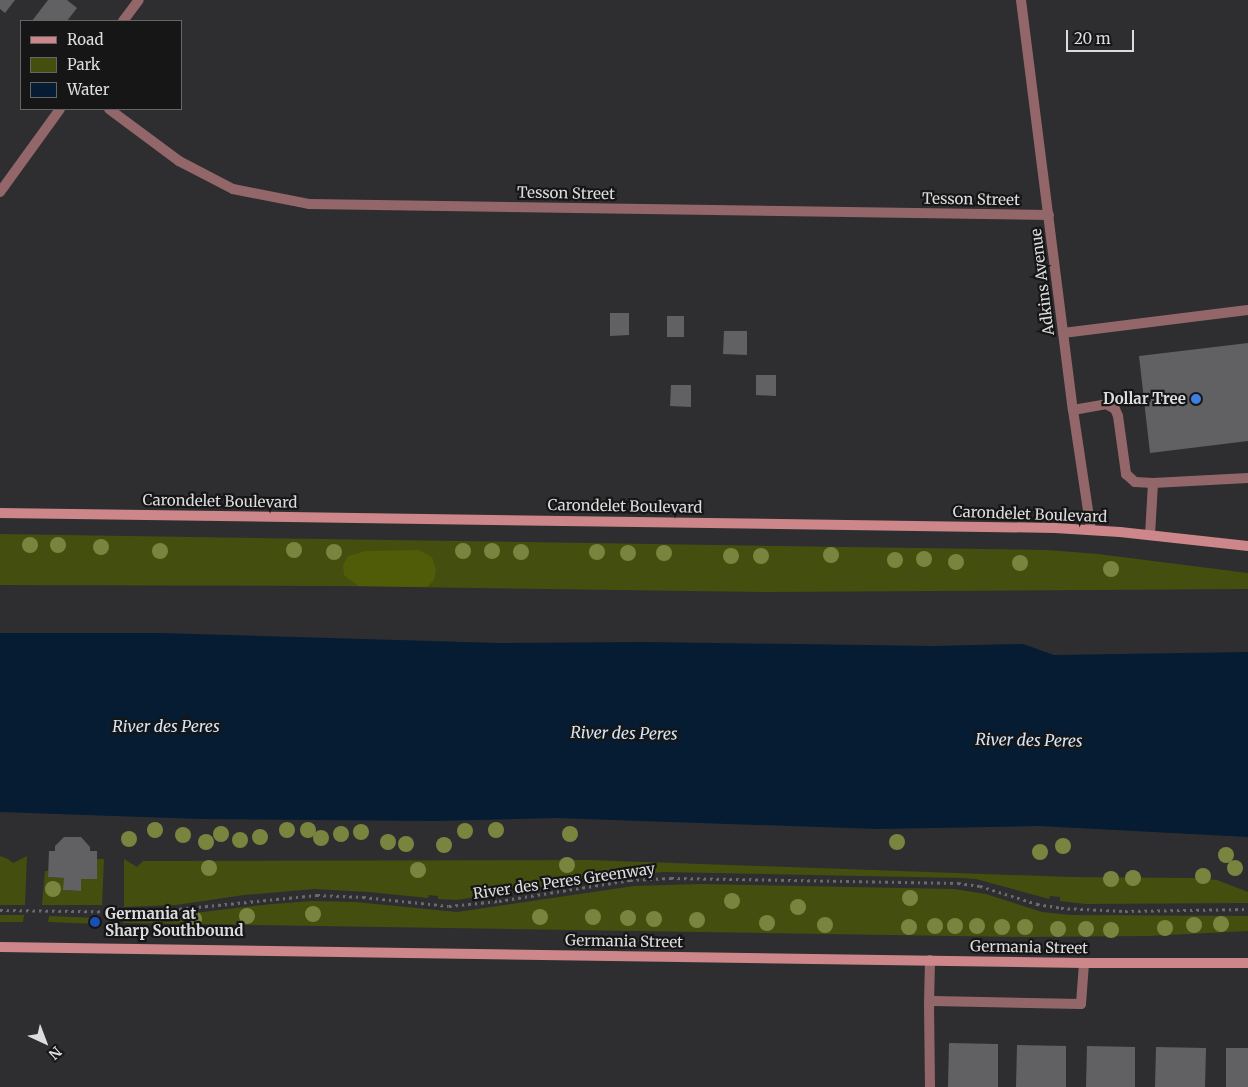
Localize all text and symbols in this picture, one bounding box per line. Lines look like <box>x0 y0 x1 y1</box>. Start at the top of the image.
legend <box>20 20 182 110</box>
scale bar <box>1068 20 1136 52</box>
text: 20 m <box>1074 29 1111 48</box>
text: Road <box>67 30 103 49</box>
text: Park <box>67 55 100 74</box>
text: Water <box>67 80 109 99</box>
street label: Tesson Street <box>517 183 615 203</box>
street label: Tesson Street <box>922 189 1020 209</box>
street label: Adkins Avenue <box>1027 228 1057 336</box>
place label: Dollar Tree <box>1103 390 1186 408</box>
marker: Dollar Tree <box>1190 393 1202 405</box>
street label: Carondelet Boulevard <box>142 491 298 511</box>
street label: Carondelet Boulevard <box>547 496 703 516</box>
street label: Carondelet Boulevard <box>952 502 1108 526</box>
water label: River des Peres <box>112 716 220 736</box>
water label: River des Peres <box>570 722 678 744</box>
water label: River des Peres <box>975 729 1083 751</box>
street label: River des Peres Greenway <box>472 859 656 903</box>
place label: Germania at Sharp Southbound <box>105 904 244 939</box>
marker: Germania at Sharp Southbound <box>89 916 101 928</box>
street label: Germania Street <box>565 931 683 951</box>
street label: Germania Street <box>970 937 1088 957</box>
north arrow <box>20 1017 70 1067</box>
text: N <box>45 1043 65 1063</box>

